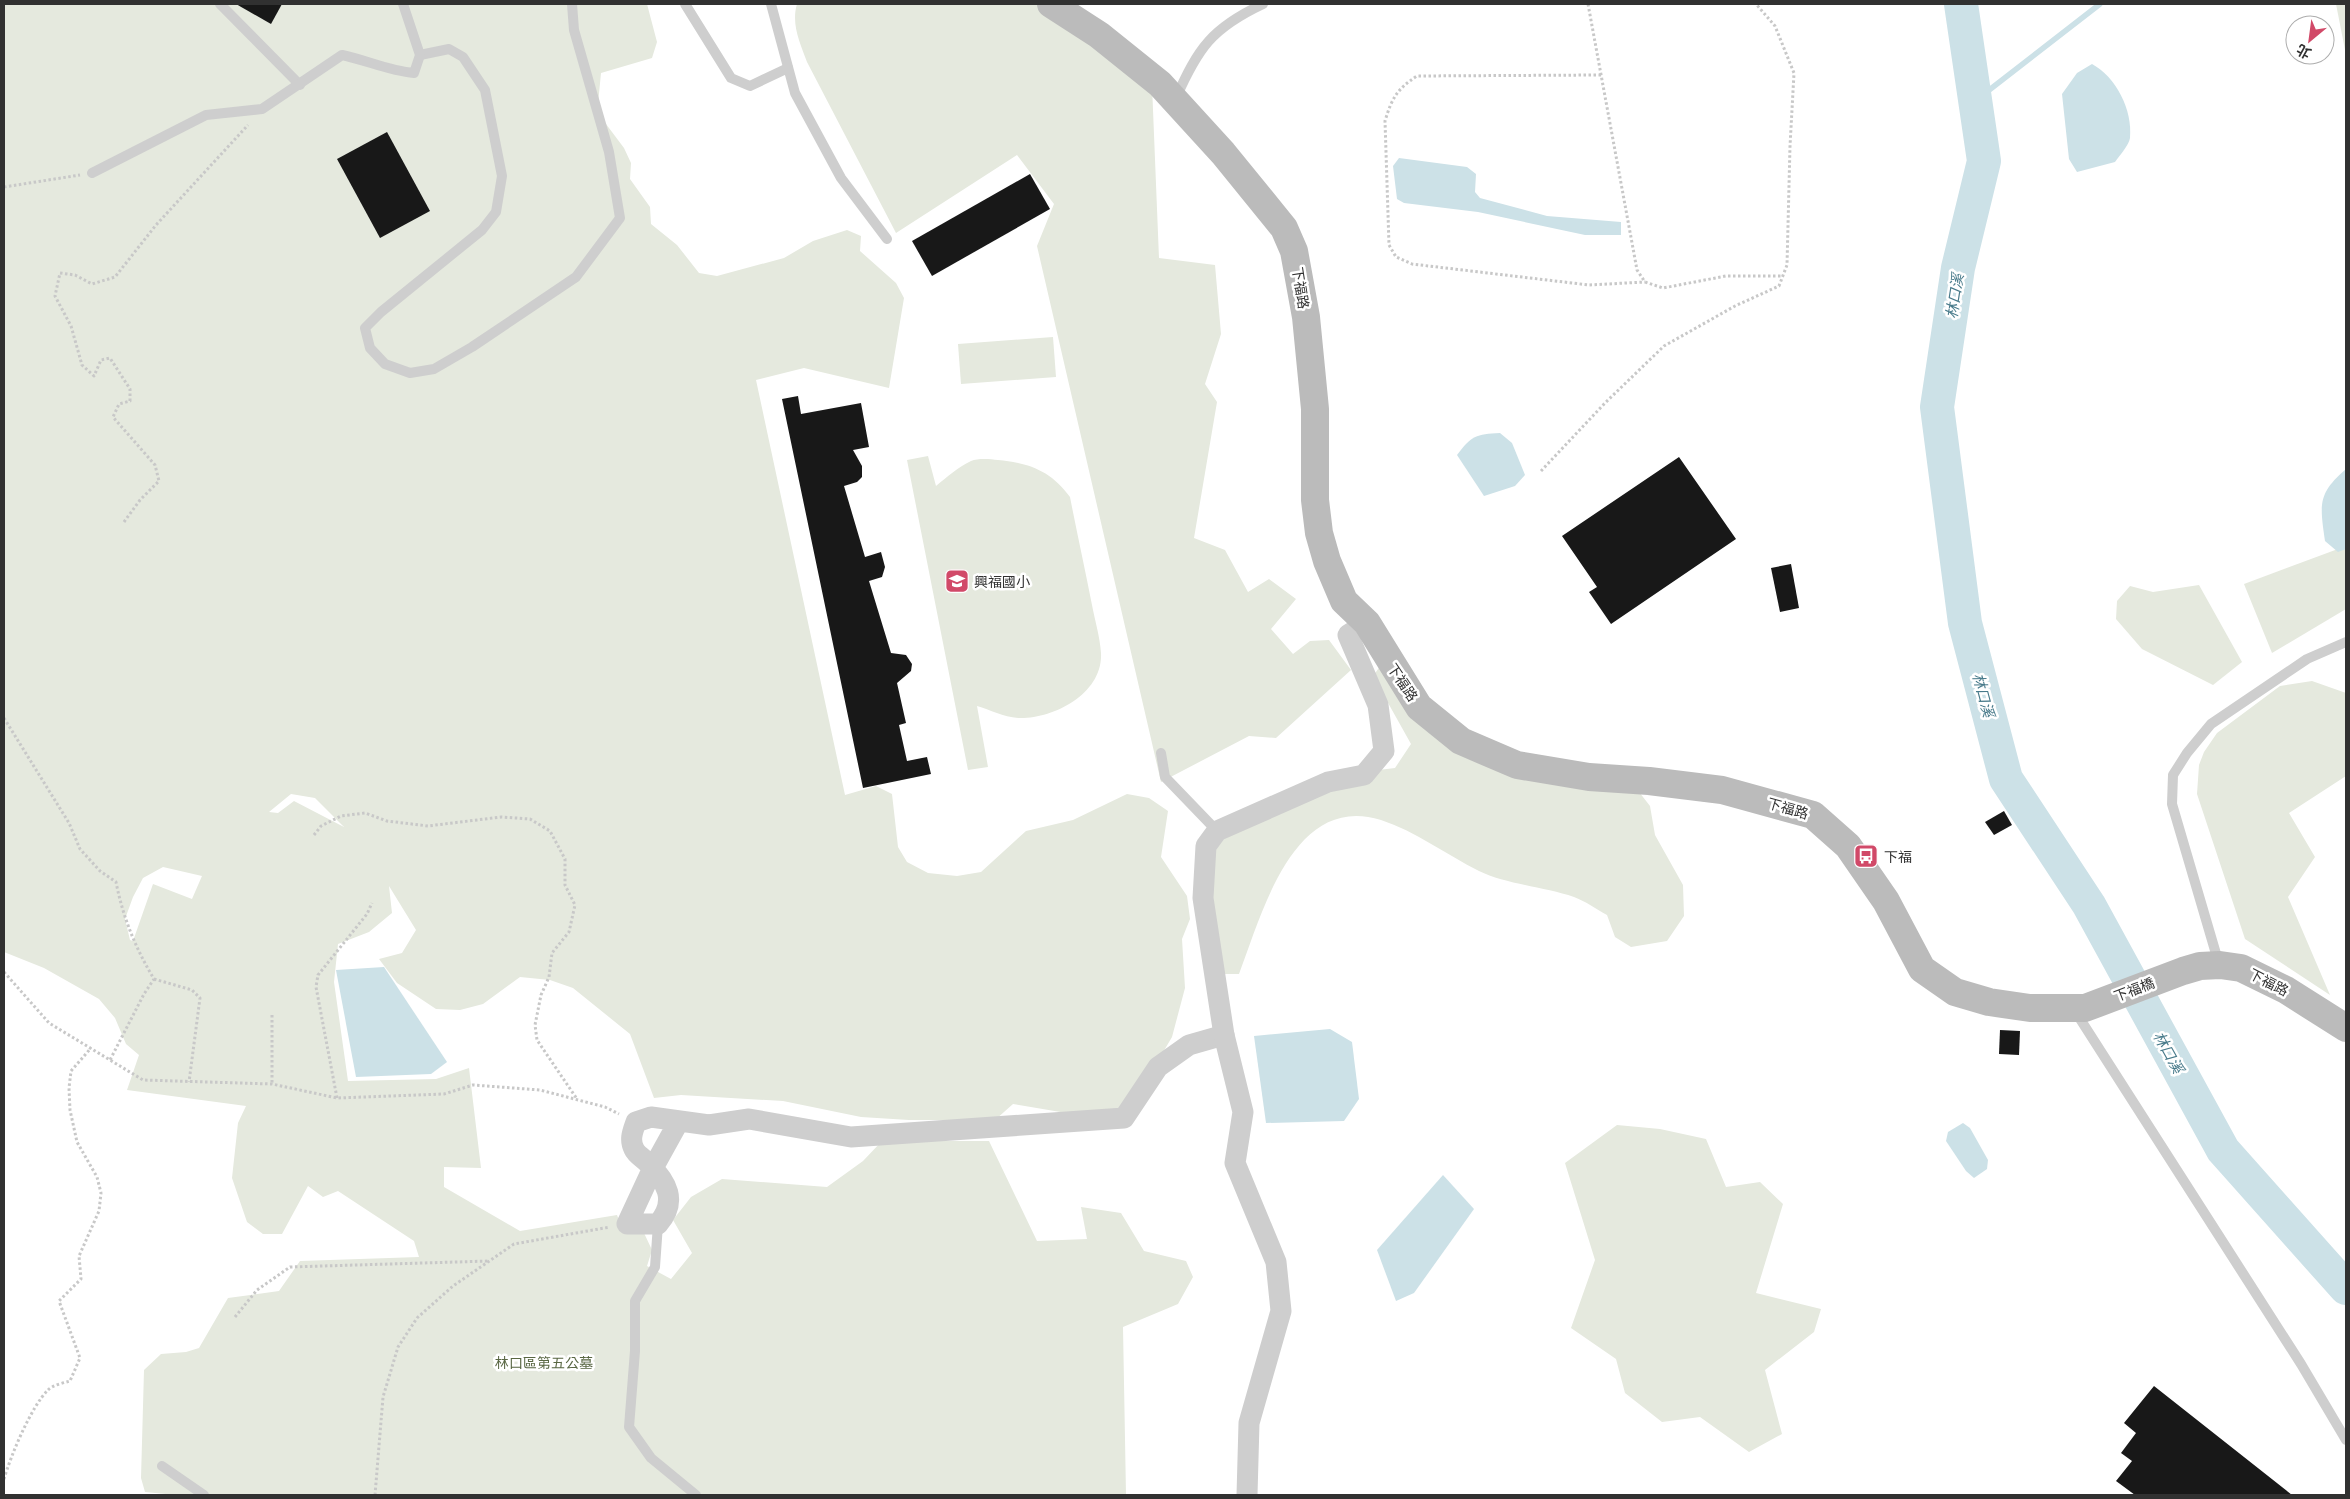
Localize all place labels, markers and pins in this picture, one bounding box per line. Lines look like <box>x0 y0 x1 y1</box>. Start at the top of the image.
school or university icon: 興福國小 <box>944 568 970 594</box>
place label: 興福國小 <box>974 573 1030 590</box>
bus stop icon: 下福 <box>1853 843 1879 869</box>
place label: 下福 <box>1884 848 1912 865</box>

